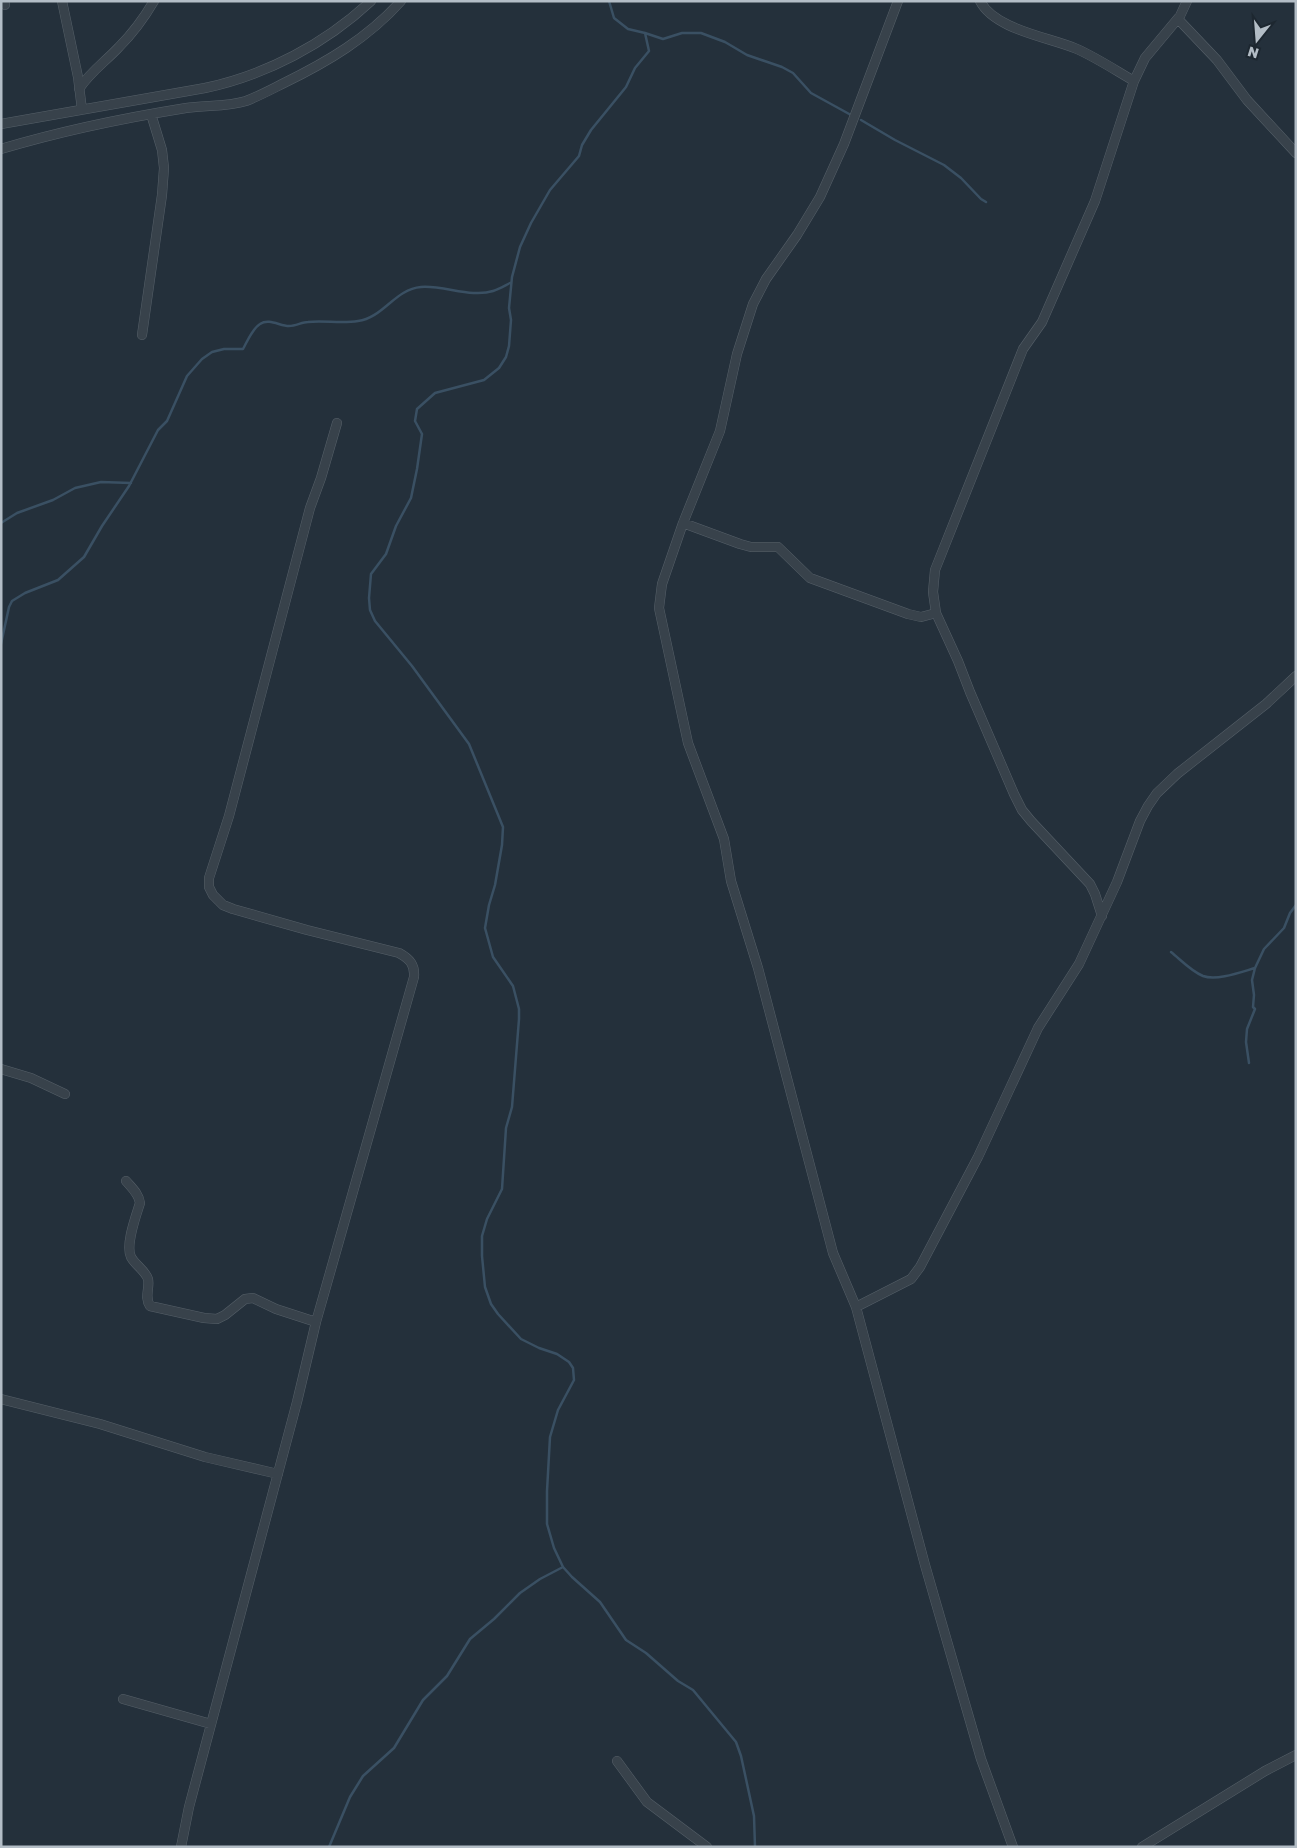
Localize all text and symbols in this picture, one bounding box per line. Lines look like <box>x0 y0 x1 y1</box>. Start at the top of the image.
north arrow <box>1232 15 1282 65</box>
text: N <box>1245 43 1261 63</box>

